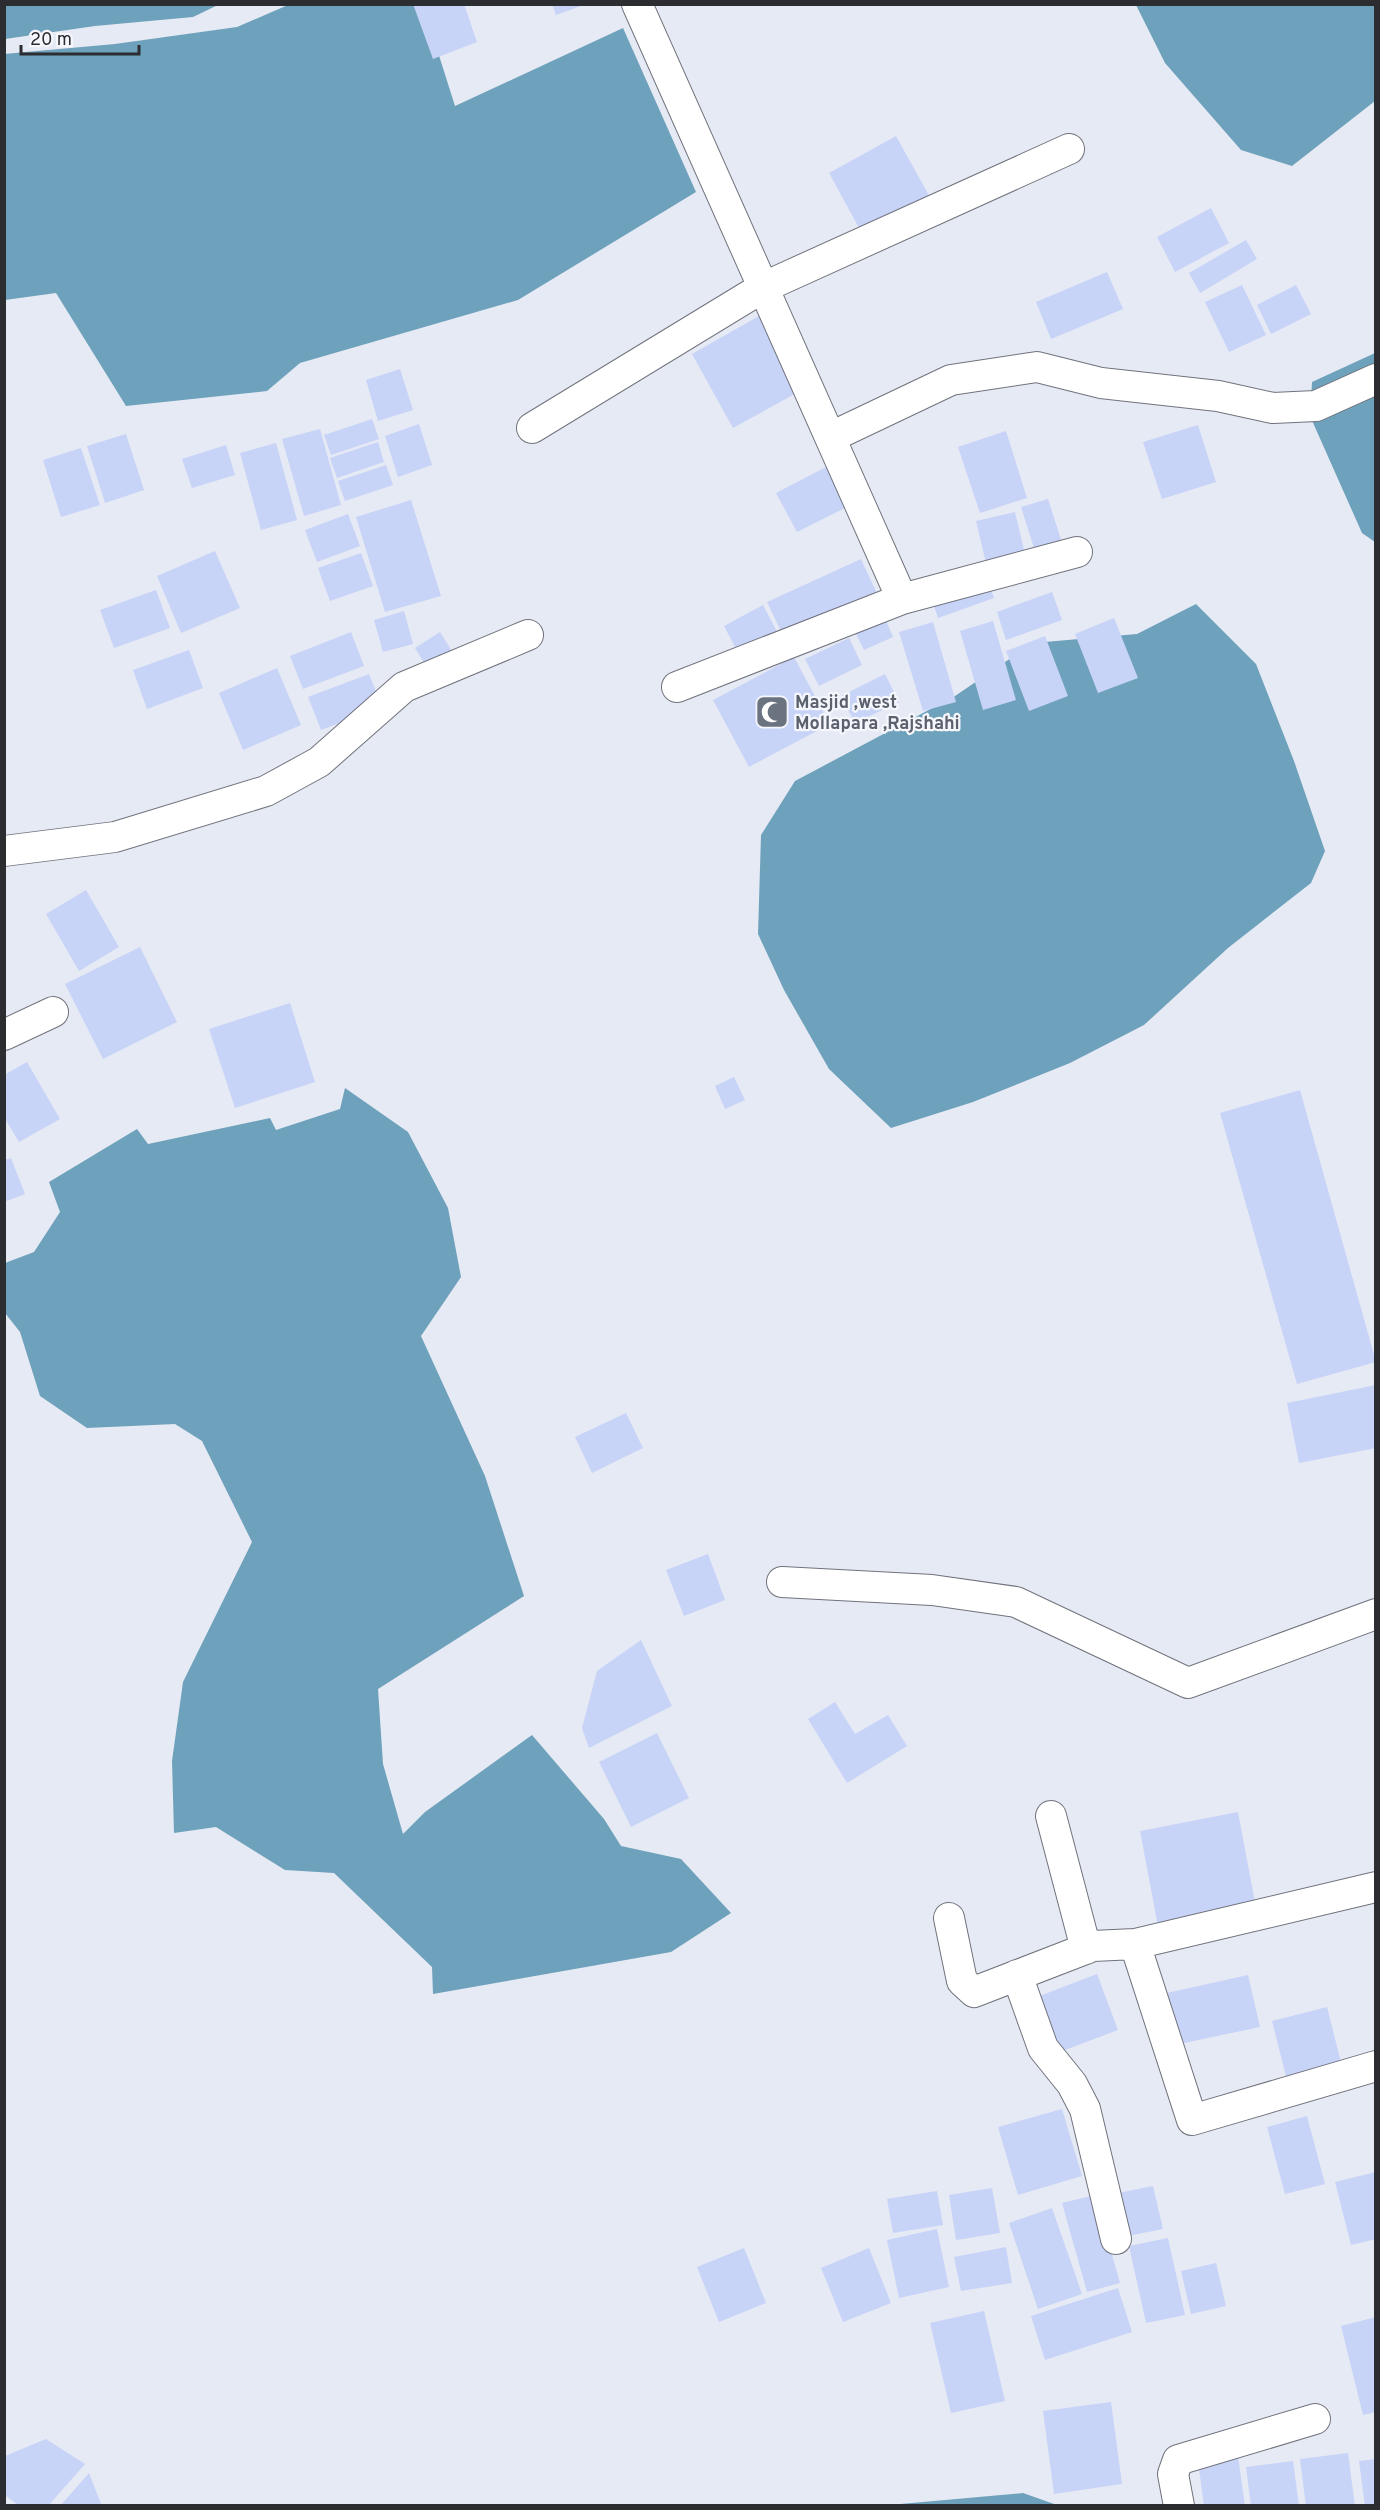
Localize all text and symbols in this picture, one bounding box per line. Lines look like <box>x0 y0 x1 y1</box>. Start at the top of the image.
scale bar <box>21 18 140 56</box>
text: 20 m <box>30 29 72 52</box>
place label: Masjid ,west Mollapara ,Rajshahi <box>795 692 960 736</box>
mosque icon: Masjid ,west Mollapara ,Rajshahi <box>754 694 790 730</box>

